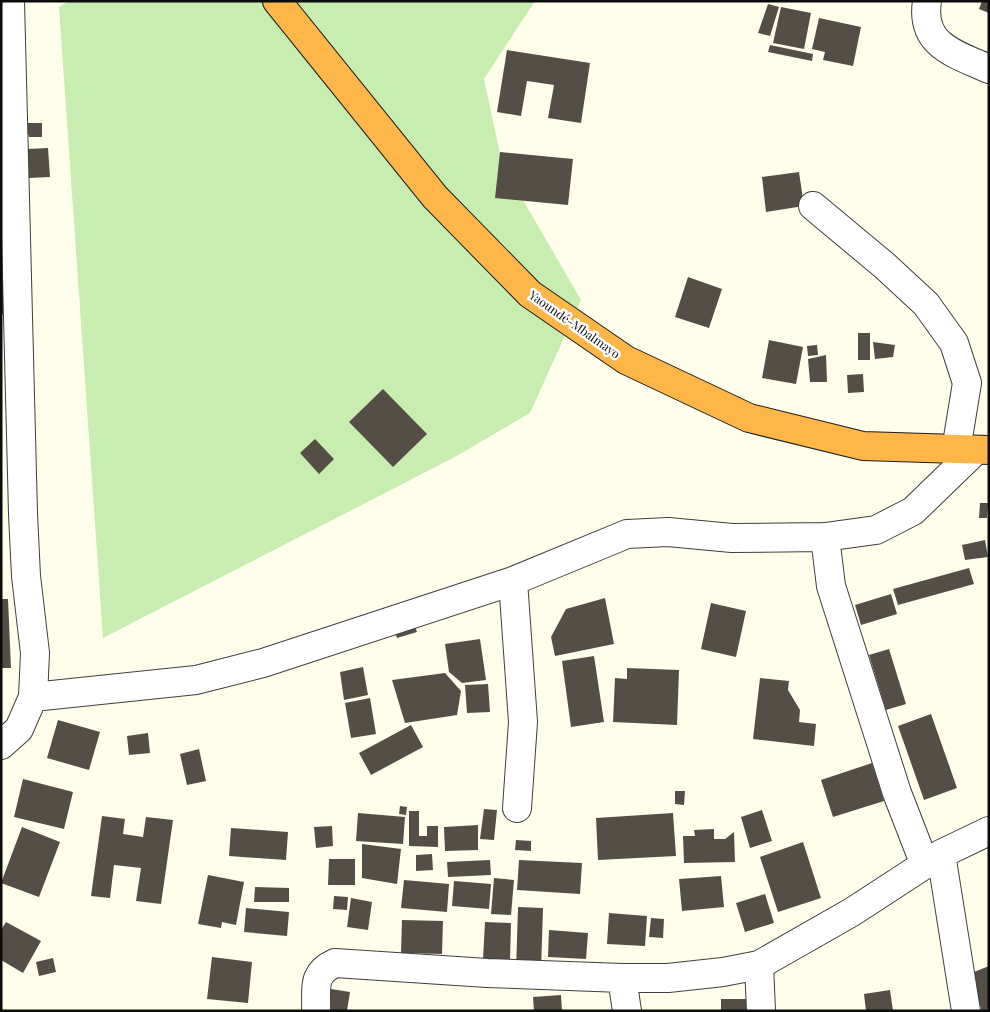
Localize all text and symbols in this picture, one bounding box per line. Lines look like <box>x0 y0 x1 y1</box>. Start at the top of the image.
street label: Yaoundé-Mbalmayo <box>525 286 624 362</box>

